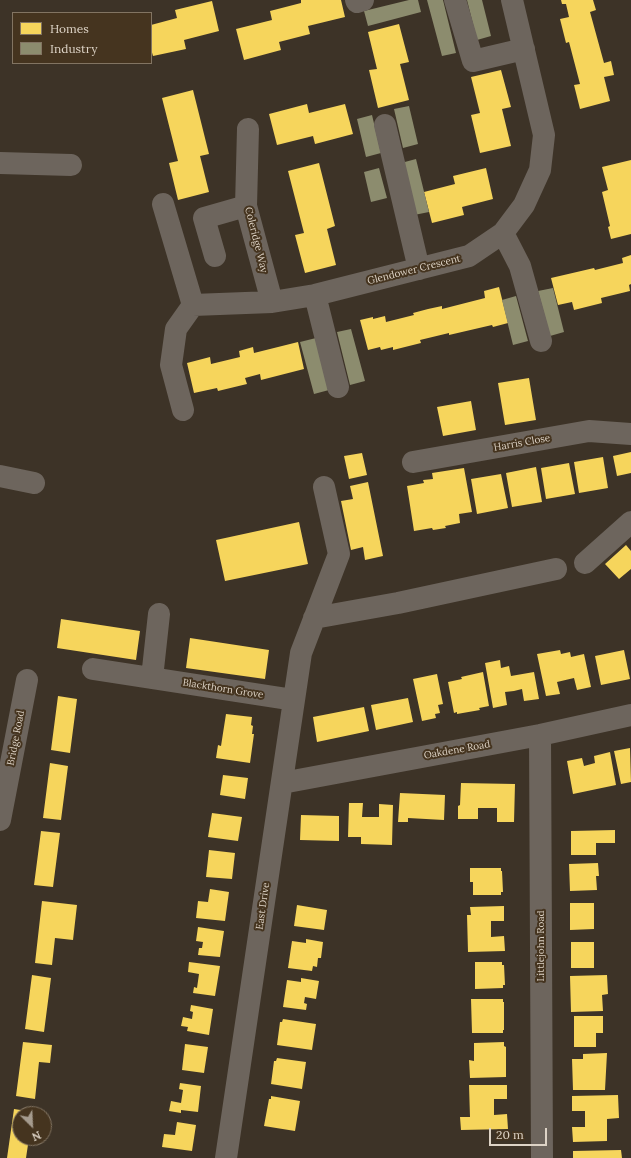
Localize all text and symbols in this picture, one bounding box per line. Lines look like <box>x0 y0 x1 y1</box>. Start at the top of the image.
legend <box>12 12 152 64</box>
text: Homes <box>50 21 89 36</box>
text: Industry <box>50 41 97 56</box>
street label: Coleridge Way <box>242 206 270 274</box>
street label: Glendower Crescent <box>366 253 462 287</box>
street label: Harris Close <box>493 432 551 454</box>
street label: Blackthorn Grove <box>182 677 264 701</box>
street label: Bridge Road <box>5 709 27 767</box>
street label: Oakdene Road <box>423 738 491 762</box>
street label: East Drive <box>254 882 272 930</box>
street label: Littlejohn Road <box>535 910 547 982</box>
north arrow <box>12 1106 52 1146</box>
scale bar <box>491 1120 549 1146</box>
text: 20 m <box>496 1127 524 1142</box>
text: N <box>30 1128 43 1144</box>

